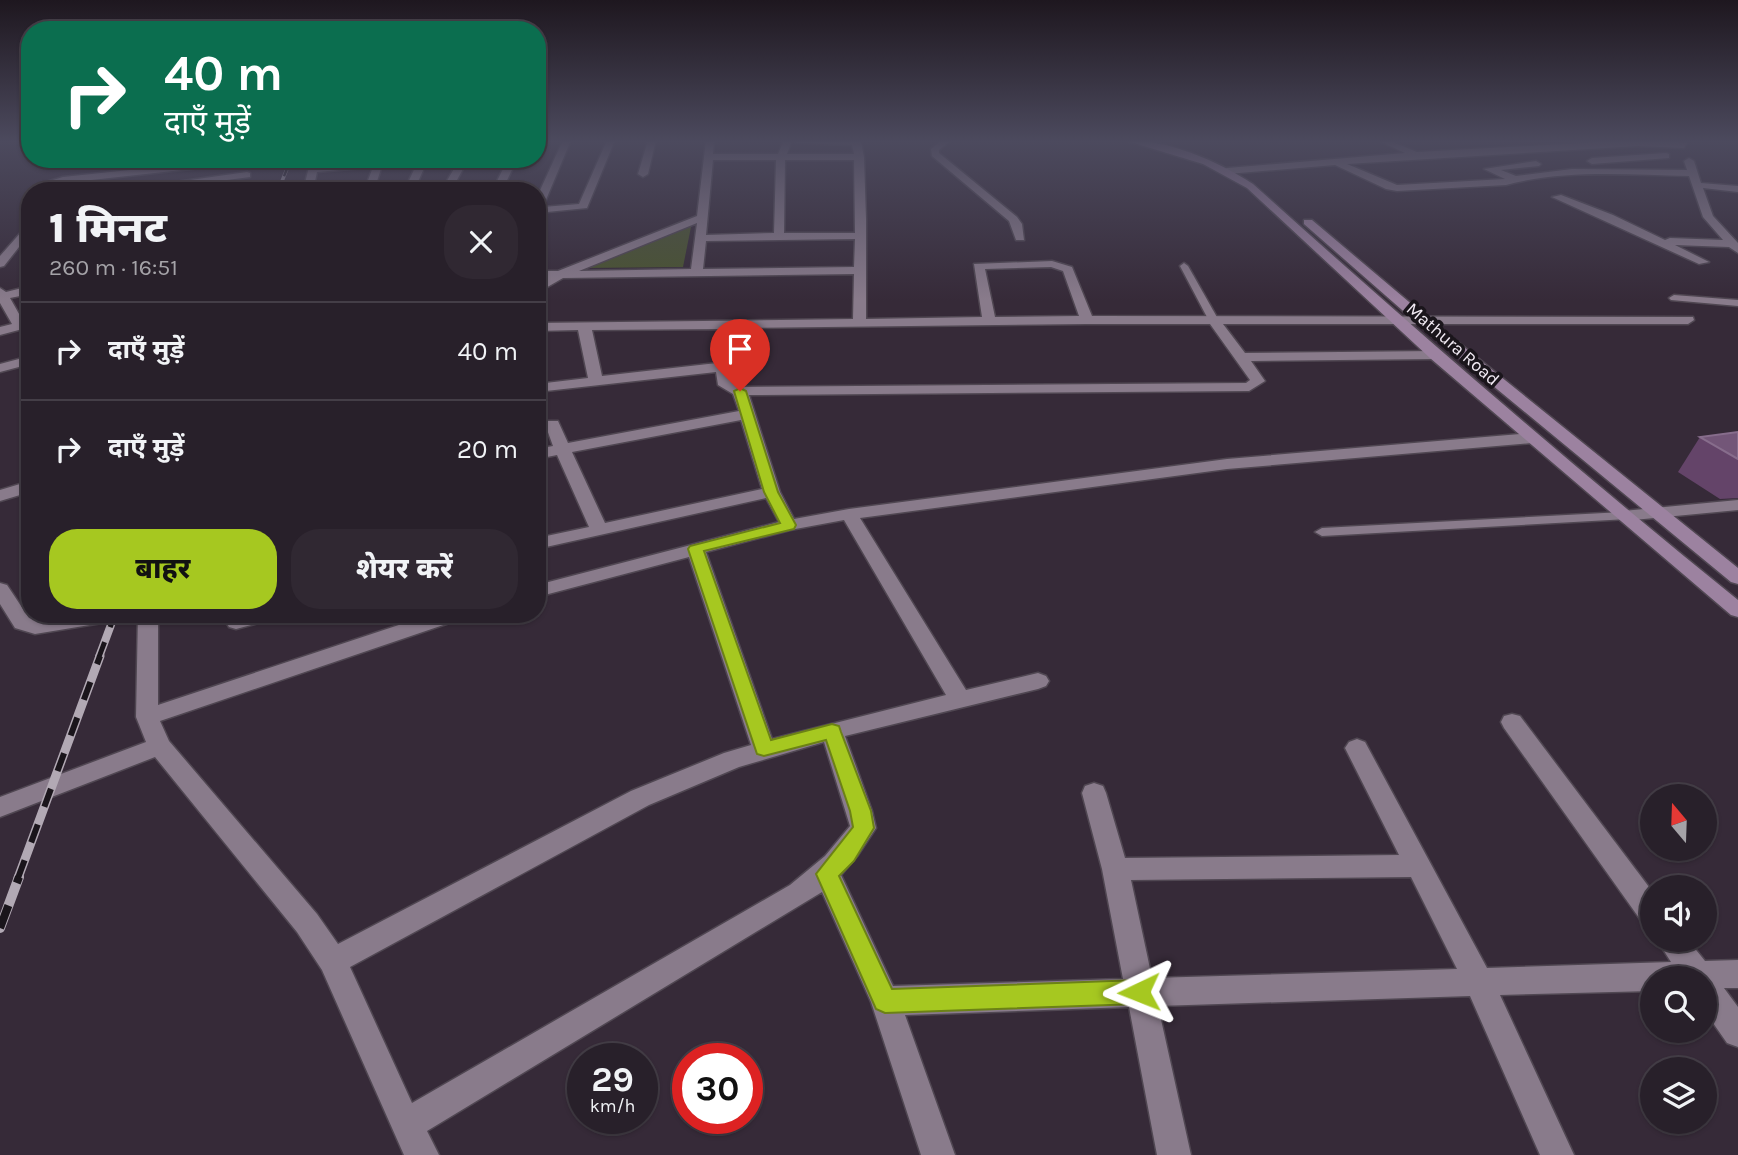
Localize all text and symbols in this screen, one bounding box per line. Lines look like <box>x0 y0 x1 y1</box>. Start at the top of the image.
text: 40 m <box>164 45 283 102</box>
icon: right <box>49 49 140 140</box>
text: दाएँ मुड़ें <box>164 104 251 141</box>
text: 1 मिनट <box>49 203 167 253</box>
button: close <box>444 205 518 279</box>
text: 260 m · 16:51 <box>49 254 178 281</box>
street label: Mathura Road <box>1402 298 1504 390</box>
pin <box>710 319 770 391</box>
icon: arrive <box>721 330 759 368</box>
icon: right <box>49 332 87 370</box>
text: दाएँ मुड़ें <box>108 334 184 365</box>
text: 40 m <box>458 336 518 367</box>
icon: right <box>49 430 87 468</box>
text: दाएँ मुड़ें <box>108 432 184 463</box>
text: 20 m <box>457 434 518 465</box>
button: बाहर <box>49 529 277 609</box>
button: शेयर करें <box>291 529 518 609</box>
north arrow <box>1640 784 1717 861</box>
map controls <box>1640 784 1717 1134</box>
button: sound <box>1640 875 1717 952</box>
position arrow <box>1102 955 1176 1029</box>
button: search <box>1640 966 1717 1043</box>
speed limit sign: 30 <box>672 1043 763 1134</box>
button: layers <box>1640 1057 1717 1134</box>
text: 29 <box>591 1059 634 1100</box>
text: km/h <box>590 1095 635 1117</box>

